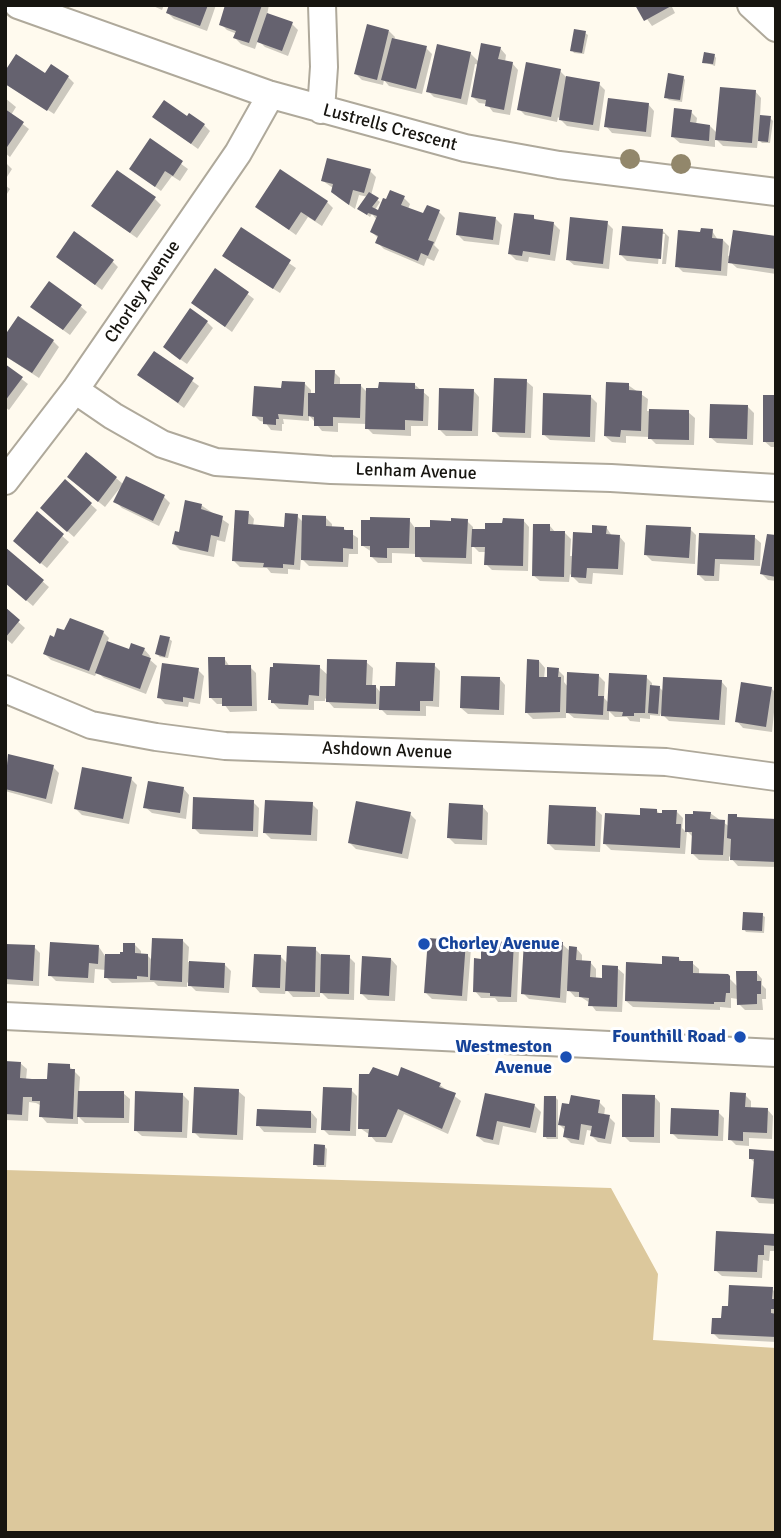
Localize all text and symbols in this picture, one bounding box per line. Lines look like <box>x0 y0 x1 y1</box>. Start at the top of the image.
street label: Lustrells Crescent <box>321 100 459 156</box>
street label: Chorley Avenue <box>101 237 185 347</box>
street label: Lenham Avenue <box>355 459 477 485</box>
street label: Ashdown Avenue <box>321 738 453 764</box>
place label: Chorley Avenue <box>438 933 560 955</box>
marker: Chorley Avenue <box>416 936 432 952</box>
place label: Founthill Road <box>612 1026 726 1048</box>
marker: Founthill Road <box>732 1029 748 1045</box>
place label: Westmeston Avenue <box>455 1036 552 1078</box>
marker: Westmeston Avenue <box>558 1049 574 1065</box>

